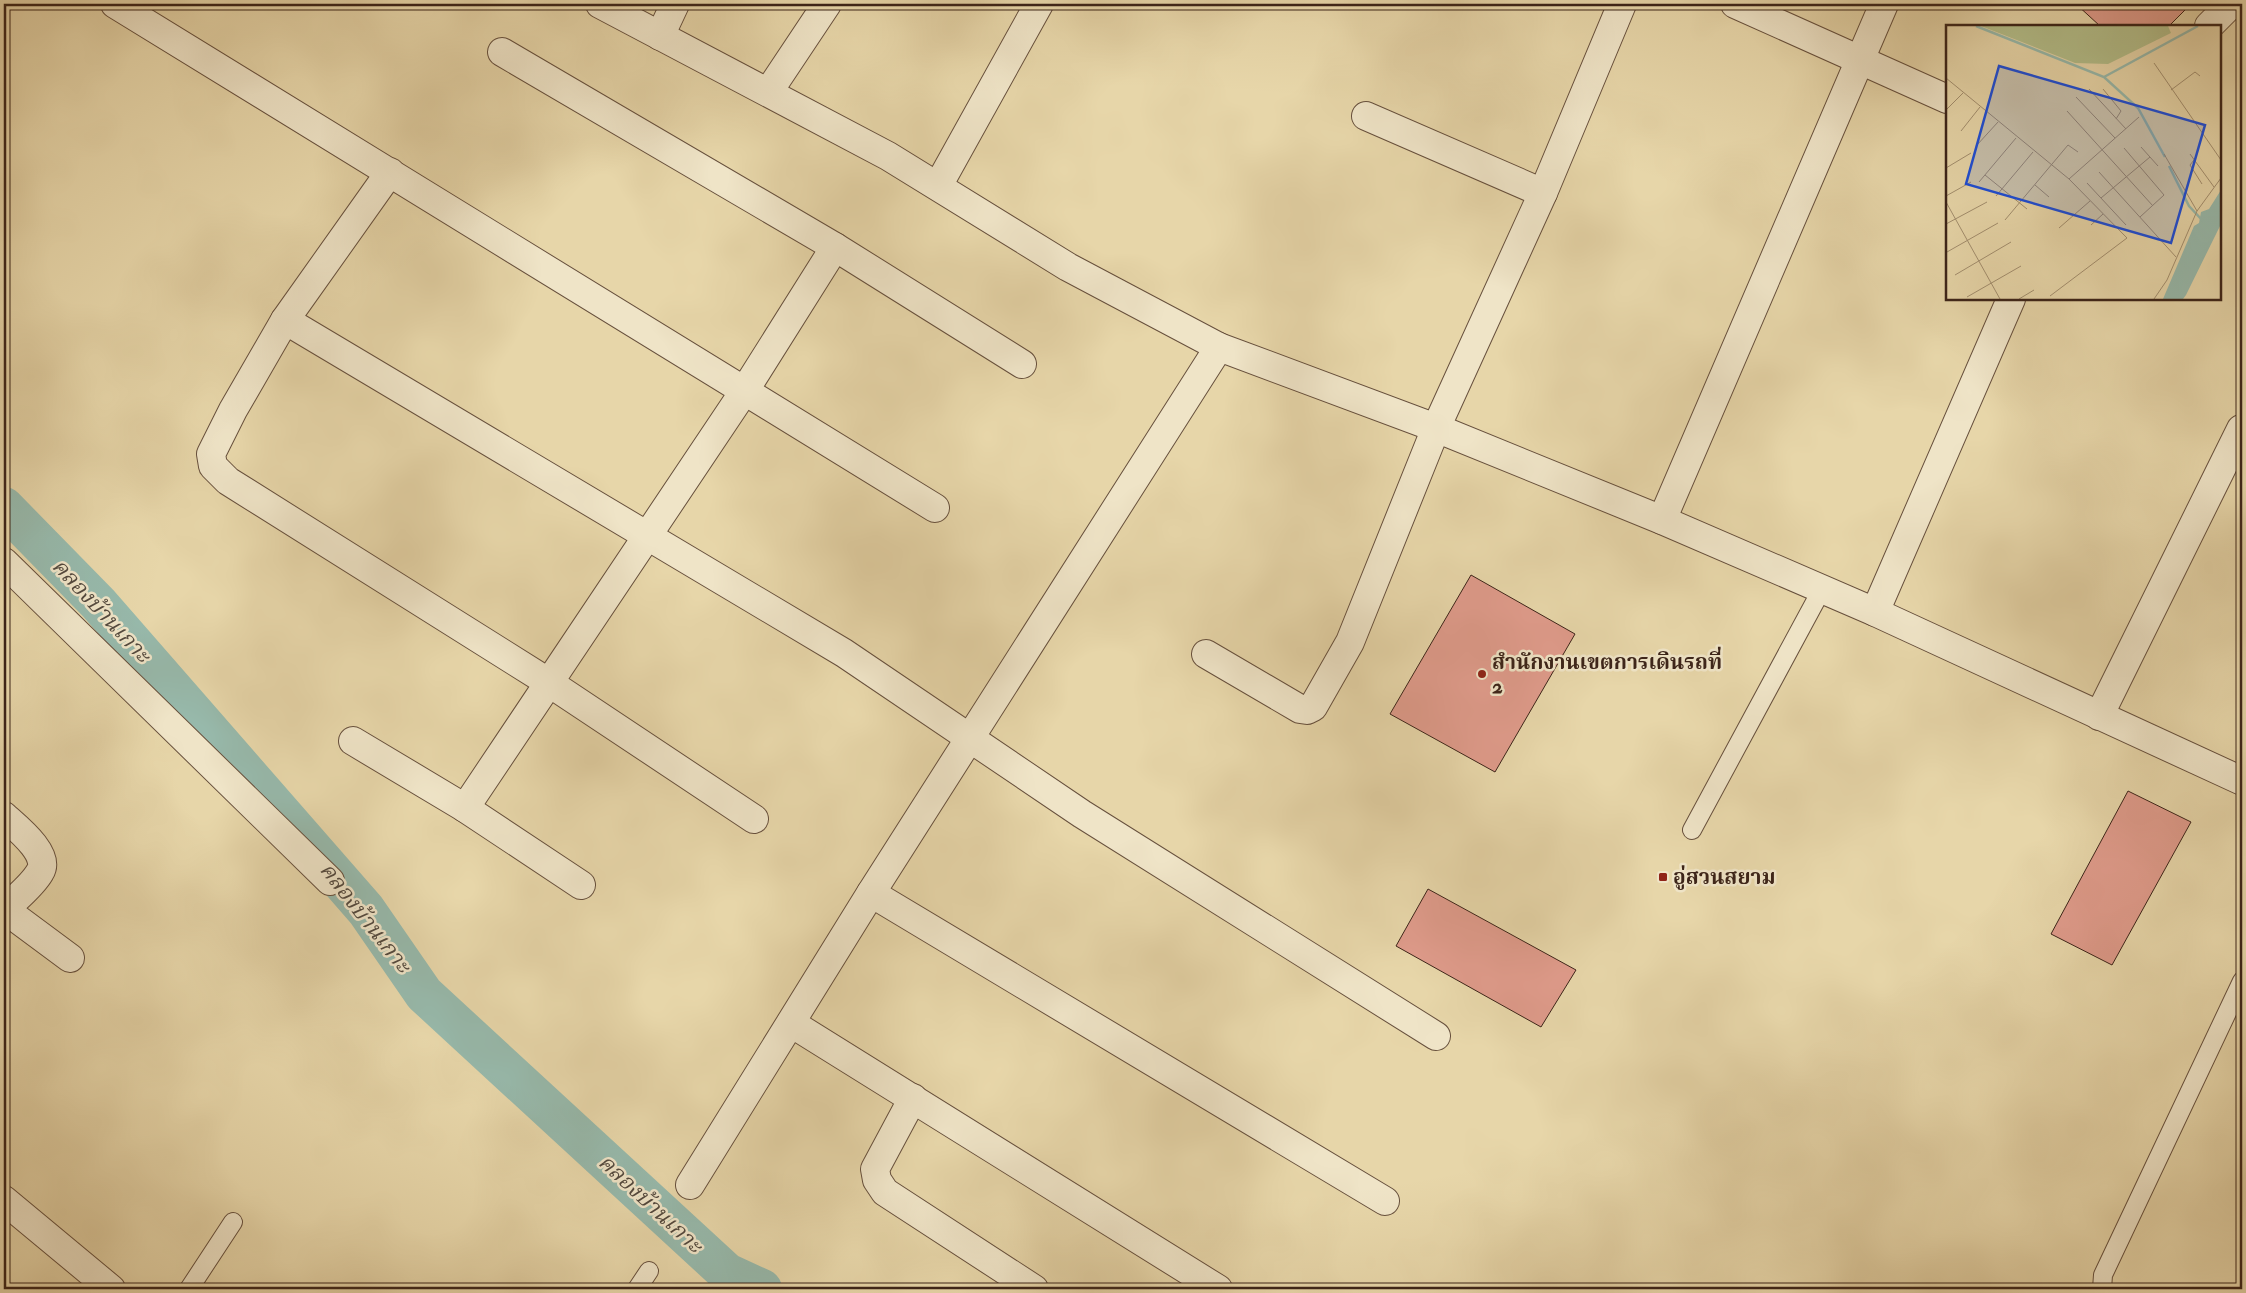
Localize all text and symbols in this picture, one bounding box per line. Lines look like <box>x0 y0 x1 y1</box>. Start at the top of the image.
inset map <box>1946 25 2221 300</box>
water label: คลองบ้านเกาะ <box>46 553 158 670</box>
place label: สำนักงานเขตการเดินรถที่ 2 <box>1492 646 1722 700</box>
marker: สำนักงานเขตการเดินรถที่ 2 <box>1476 668 1488 680</box>
water label: คลองบ้านเกาะ <box>313 857 418 980</box>
place label: อู่สวนสยาม <box>1673 864 1776 891</box>
marker: อู่สวนสยาม <box>1657 871 1669 883</box>
water label: คลองบ้านเกาะ <box>592 1148 710 1261</box>

